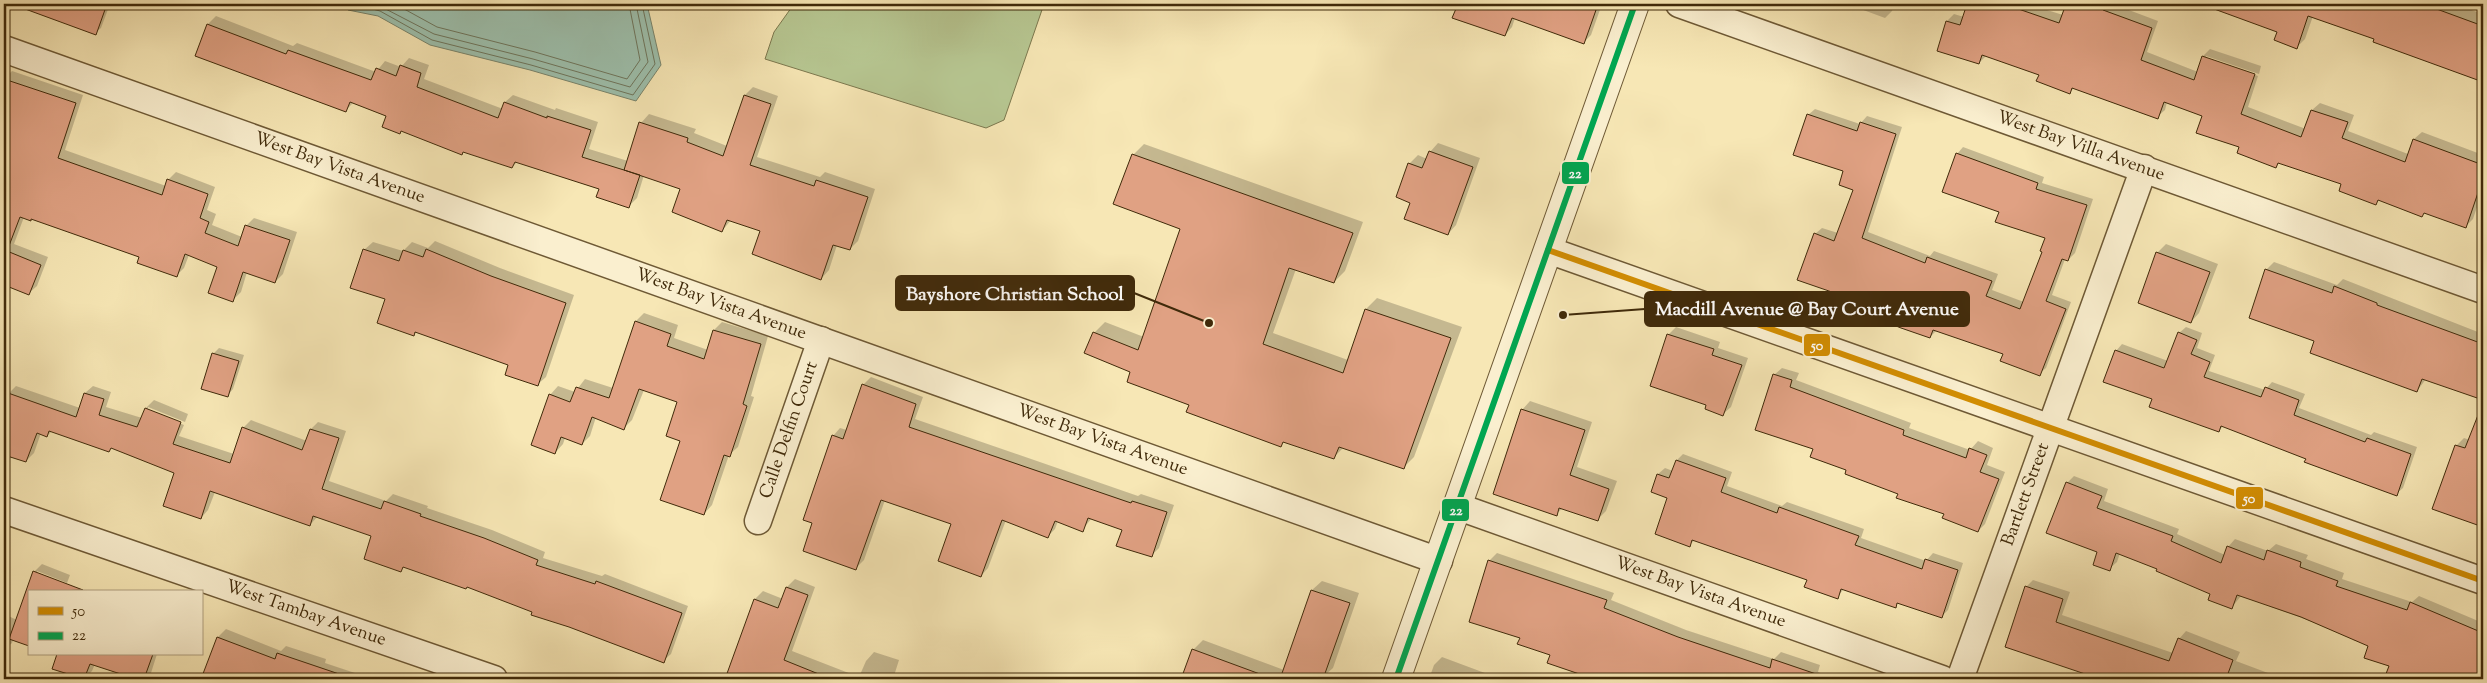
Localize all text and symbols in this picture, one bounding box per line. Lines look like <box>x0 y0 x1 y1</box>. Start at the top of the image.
street label: West Bay Villa Avenue <box>1993 105 2168 189</box>
street label: West Bay Vista Avenue <box>250 126 428 211</box>
line badge: 22 <box>1561 161 1590 185</box>
text: 22 <box>1568 165 1582 185</box>
street label: West Bay Vista Avenue <box>632 262 810 347</box>
callout: Bayshore Christian School <box>896 276 1134 310</box>
text: Bayshore Christian School <box>906 282 1125 309</box>
callout: Macdill Avenue @ Bay Court Avenue <box>1645 292 1969 326</box>
text: Macdill Avenue @ Bay Court Avenue <box>1655 297 1959 324</box>
line badge: 50 <box>1803 333 1831 357</box>
text: 50 <box>1810 337 1824 357</box>
street label: Calle Delfin Court <box>754 358 825 502</box>
street label: West Bay Vista Avenue <box>1013 398 1191 483</box>
street label: Bartlett Street <box>1996 439 2057 550</box>
line badge: 50 <box>2235 486 2264 510</box>
text: 50 <box>2242 490 2256 510</box>
line badge: 22 <box>1441 498 1470 522</box>
text: 22 <box>1449 502 1463 522</box>
street label: West Bay Vista Avenue <box>1611 550 1789 635</box>
street label: West Tambay Avenue <box>222 574 390 654</box>
legend <box>28 590 202 656</box>
text: 50 <box>71 602 85 623</box>
text: 22 <box>72 626 86 647</box>

